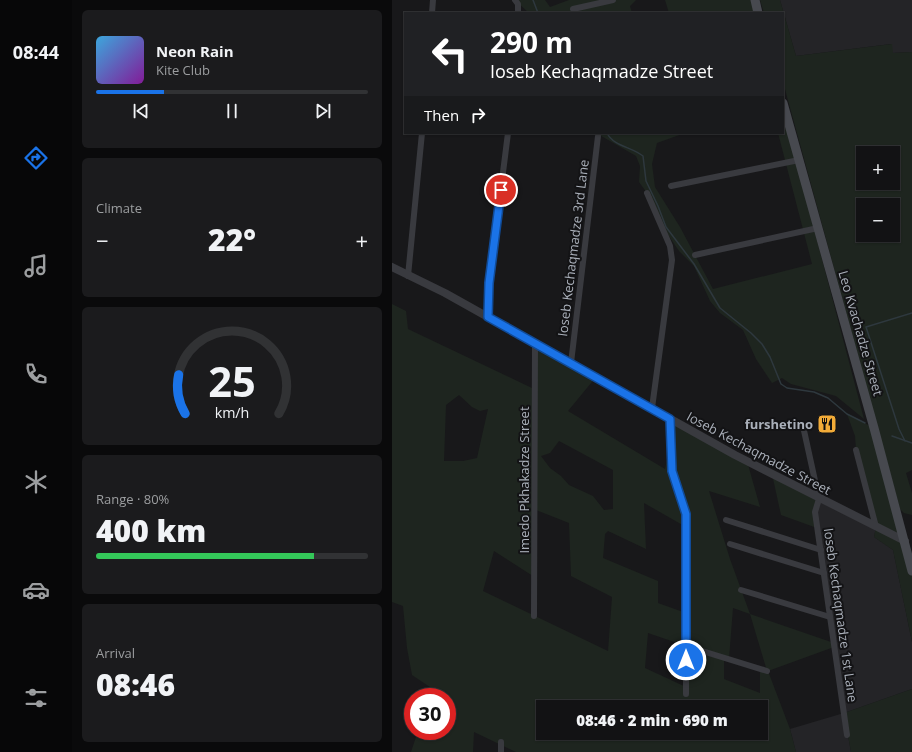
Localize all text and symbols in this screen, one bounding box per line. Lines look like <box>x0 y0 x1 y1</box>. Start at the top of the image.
text: 290 m <box>490 23 573 61</box>
icon: left <box>424 28 476 80</box>
text: 08:44 <box>13 40 59 64</box>
text: Neon Rain <box>156 41 234 61</box>
text: Ioseb Kechaqmadze Street <box>490 59 713 83</box>
text: Kite Club <box>156 61 210 79</box>
icon: previous <box>130 100 152 122</box>
icon: pause <box>221 100 243 122</box>
icon: next <box>312 100 334 122</box>
icon: right <box>467 104 489 126</box>
text: Then <box>424 105 459 125</box>
icon: directions <box>22 144 50 172</box>
map controls <box>856 146 900 242</box>
button: + <box>856 146 900 190</box>
street label: Ioseb Kechaqmadze 3rd Lane <box>553 158 593 338</box>
pin <box>484 173 518 207</box>
icon: arrive <box>490 179 512 201</box>
button: − <box>856 198 900 242</box>
text: Climate <box>96 199 142 217</box>
text: 22° <box>208 219 256 260</box>
text: − <box>96 225 109 255</box>
text: + <box>355 225 368 255</box>
icon: music <box>22 252 50 280</box>
street label: Leo Kvachadze Street <box>835 268 888 398</box>
text: 25 <box>208 353 256 409</box>
icon: phone <box>22 360 50 388</box>
text: km/h <box>215 403 249 422</box>
street label: Imedo Pkhakadze Street <box>515 406 533 554</box>
street label: Ioseb Kechaqmadze Street <box>684 407 835 499</box>
restaurant icon: furshetino <box>816 413 838 435</box>
place label: furshetino <box>745 415 813 433</box>
icon: climate <box>22 468 50 496</box>
text: Range · 80% <box>96 490 169 508</box>
text: 400 km <box>96 510 206 551</box>
street label: Ioseb Kechaqmadze 1st Lane <box>820 527 862 703</box>
icon: car <box>22 576 50 604</box>
position arrow <box>665 639 707 681</box>
text: Arrival <box>96 644 135 662</box>
text: 08:46 <box>96 664 175 705</box>
icon: filters <box>22 684 50 712</box>
speed limit sign: 30 <box>404 688 456 740</box>
text: 08:46 · 2 min · 690 m <box>576 710 728 730</box>

